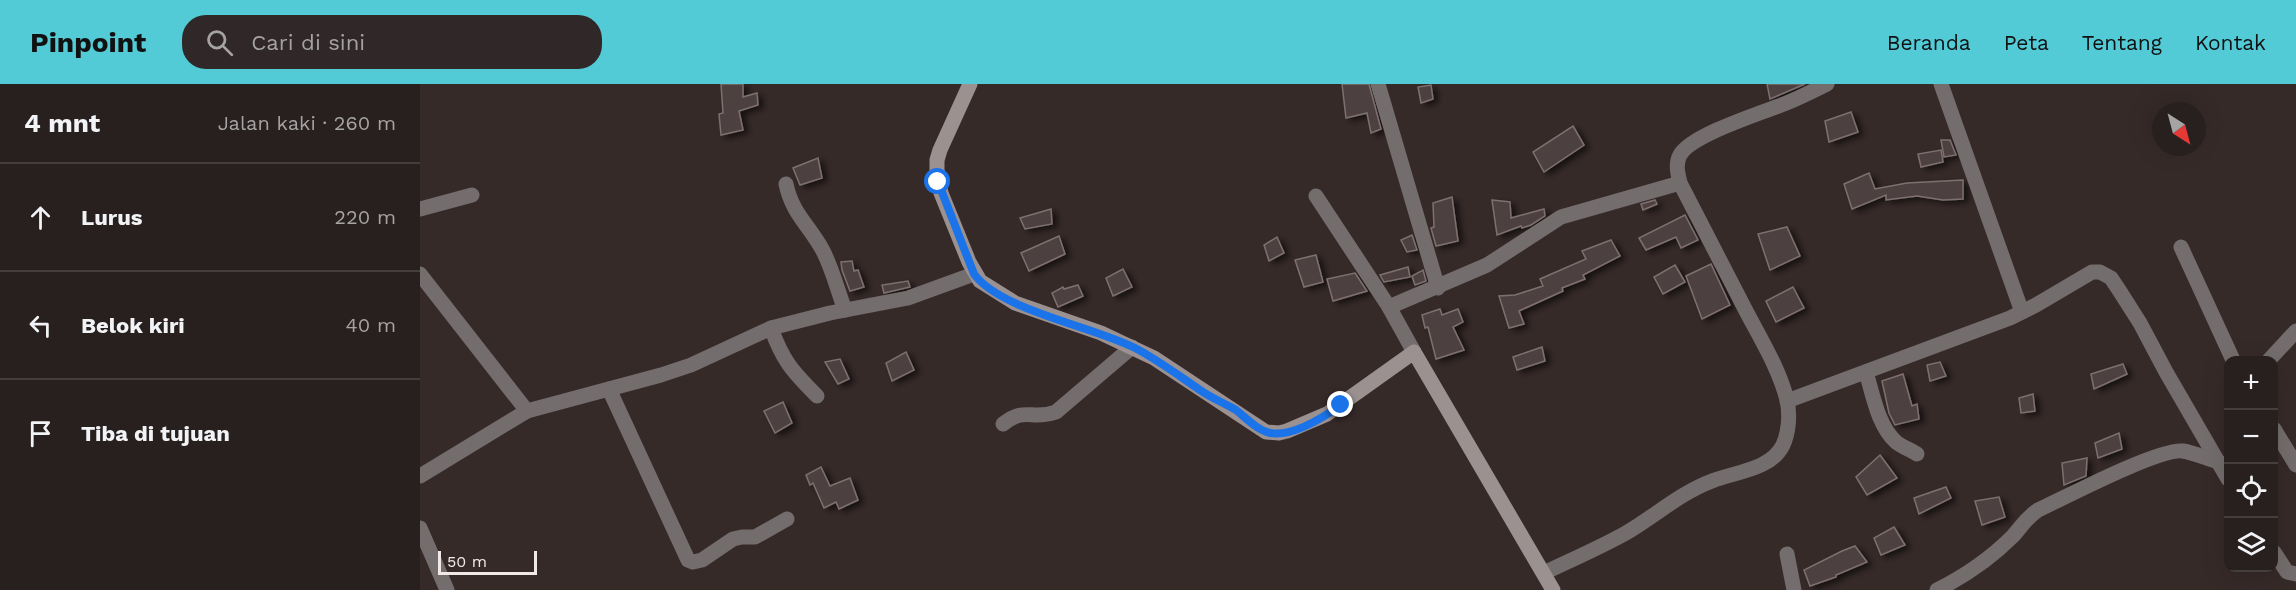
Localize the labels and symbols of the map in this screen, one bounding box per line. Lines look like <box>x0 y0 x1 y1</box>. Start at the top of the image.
north arrow <box>2152 102 2206 156</box>
route start <box>924 168 950 194</box>
route end <box>1327 391 1353 417</box>
scale bar <box>438 548 537 576</box>

